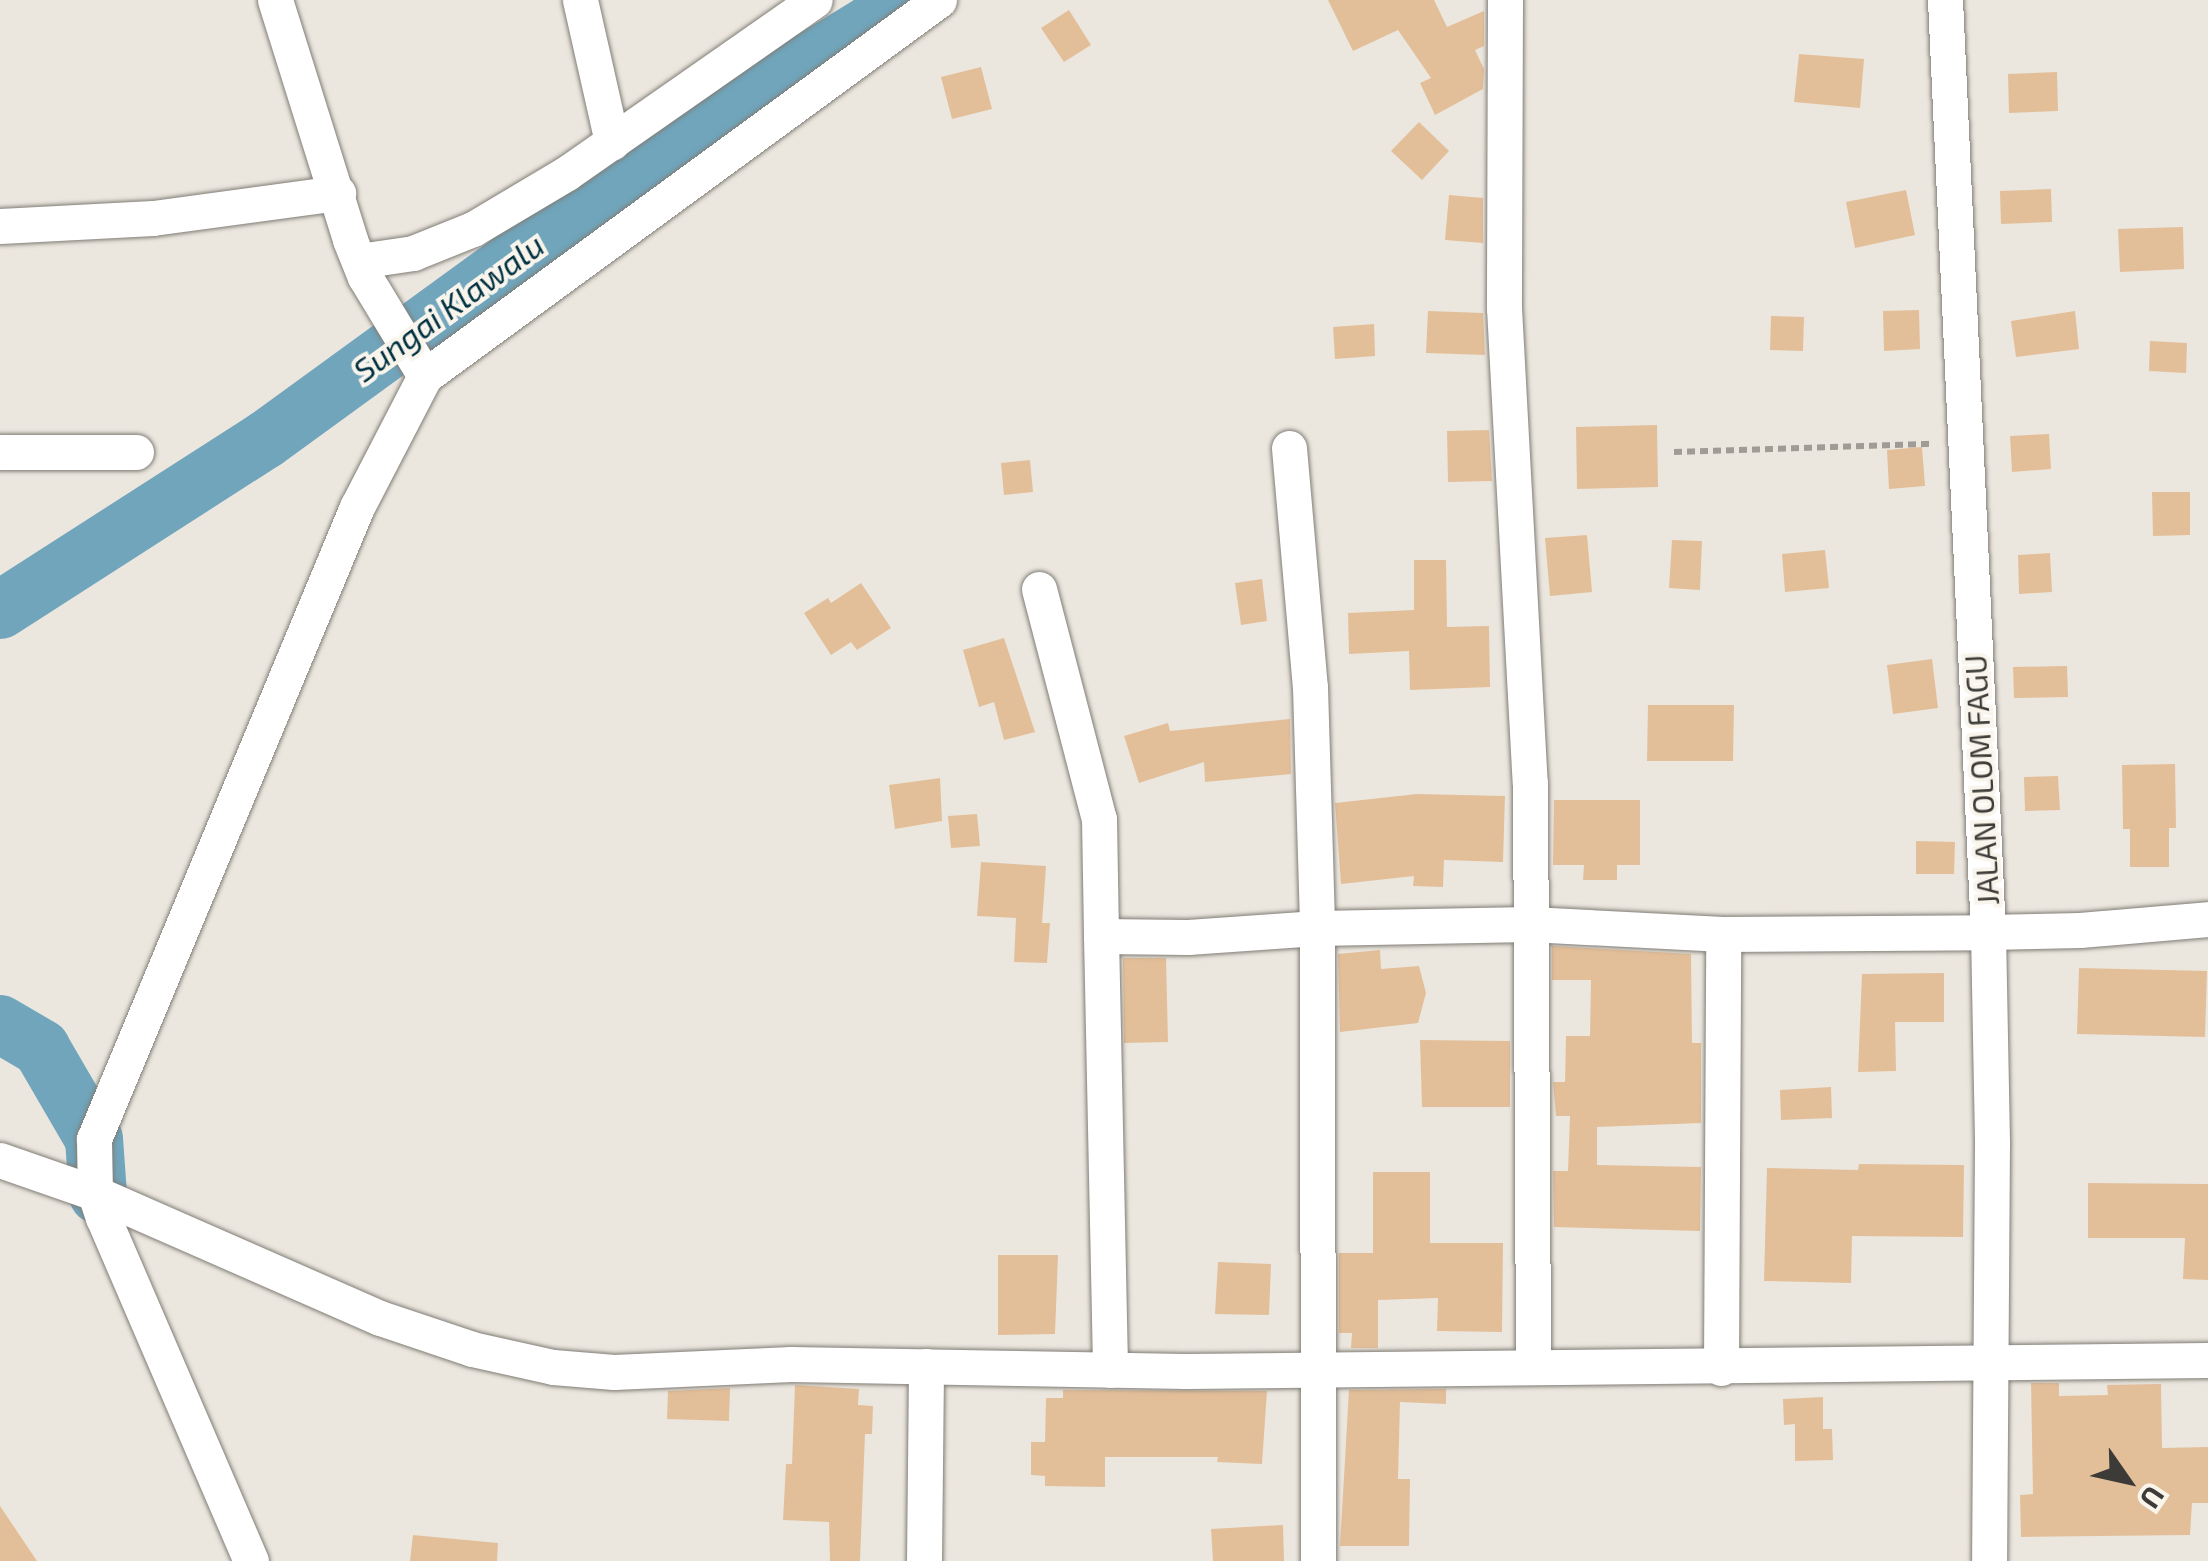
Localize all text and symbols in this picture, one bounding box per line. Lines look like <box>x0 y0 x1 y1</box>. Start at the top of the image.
water label: Sungai Klawalu <box>345 225 551 389</box>
street label: JALAN OLOM FAGU <box>1956 654 2006 906</box>
north arrow <box>2078 1431 2178 1531</box>
text: U <box>2133 1480 2172 1515</box>

